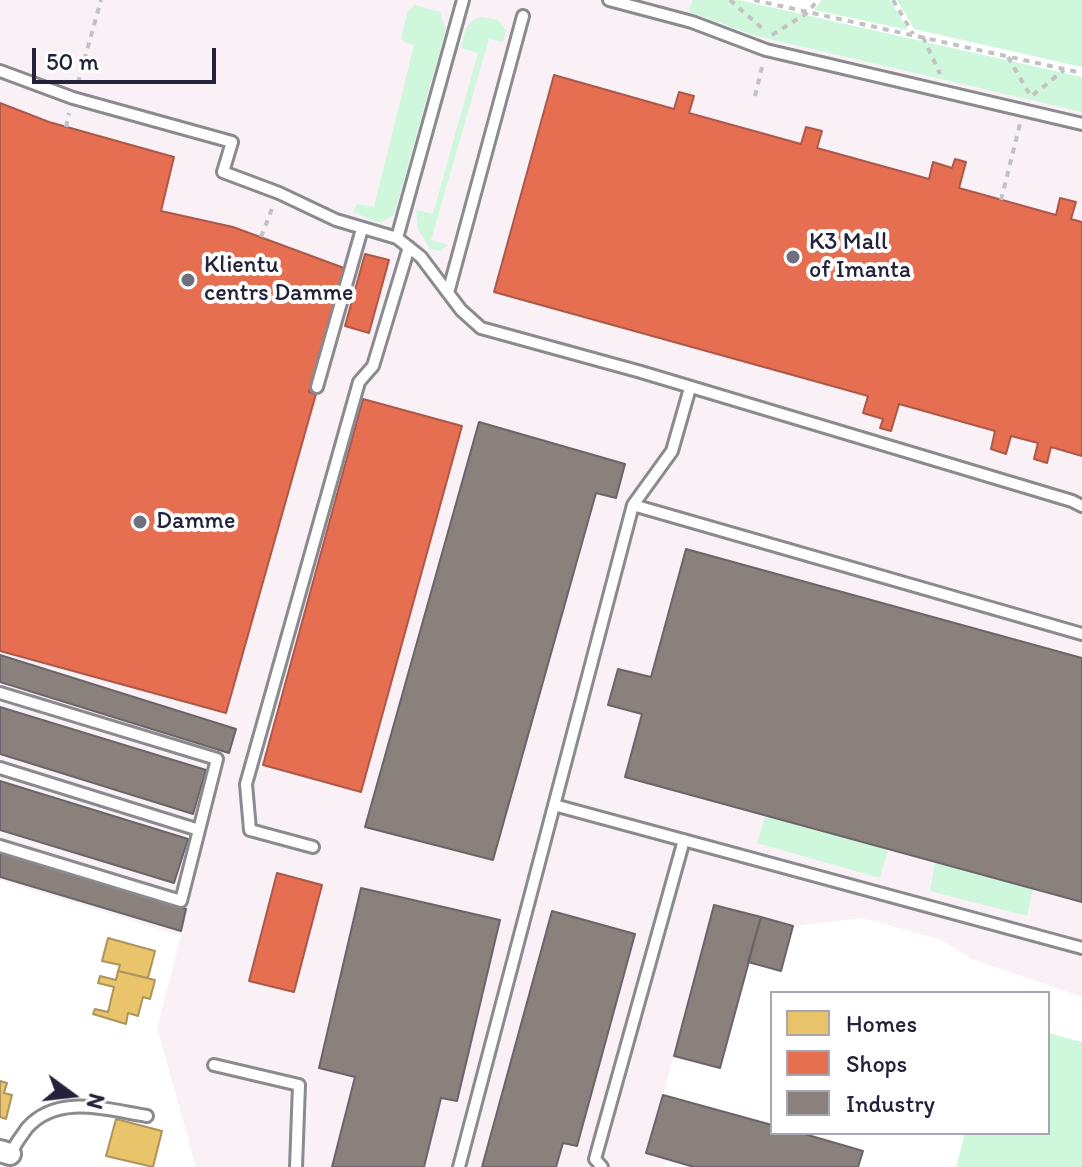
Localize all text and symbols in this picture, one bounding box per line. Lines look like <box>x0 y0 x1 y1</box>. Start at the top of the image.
scale bar <box>36 32 220 82</box>
text: 50 m <box>46 47 99 76</box>
place label: K3 Mall of Imanta <box>809 229 911 285</box>
marker: K3 Mall of Imanta <box>784 248 802 266</box>
place label: Klientu centrs Damme <box>204 252 353 308</box>
marker: Klientu centrs Damme <box>179 271 197 289</box>
place label: Damme <box>156 508 235 536</box>
marker: Damme <box>131 513 149 531</box>
legend <box>770 991 1050 1135</box>
text: Homes <box>846 1009 917 1038</box>
text: Shops <box>846 1049 907 1078</box>
north arrow <box>32 1055 112 1135</box>
text: Industry <box>846 1089 935 1118</box>
text: N <box>81 1091 111 1112</box>

